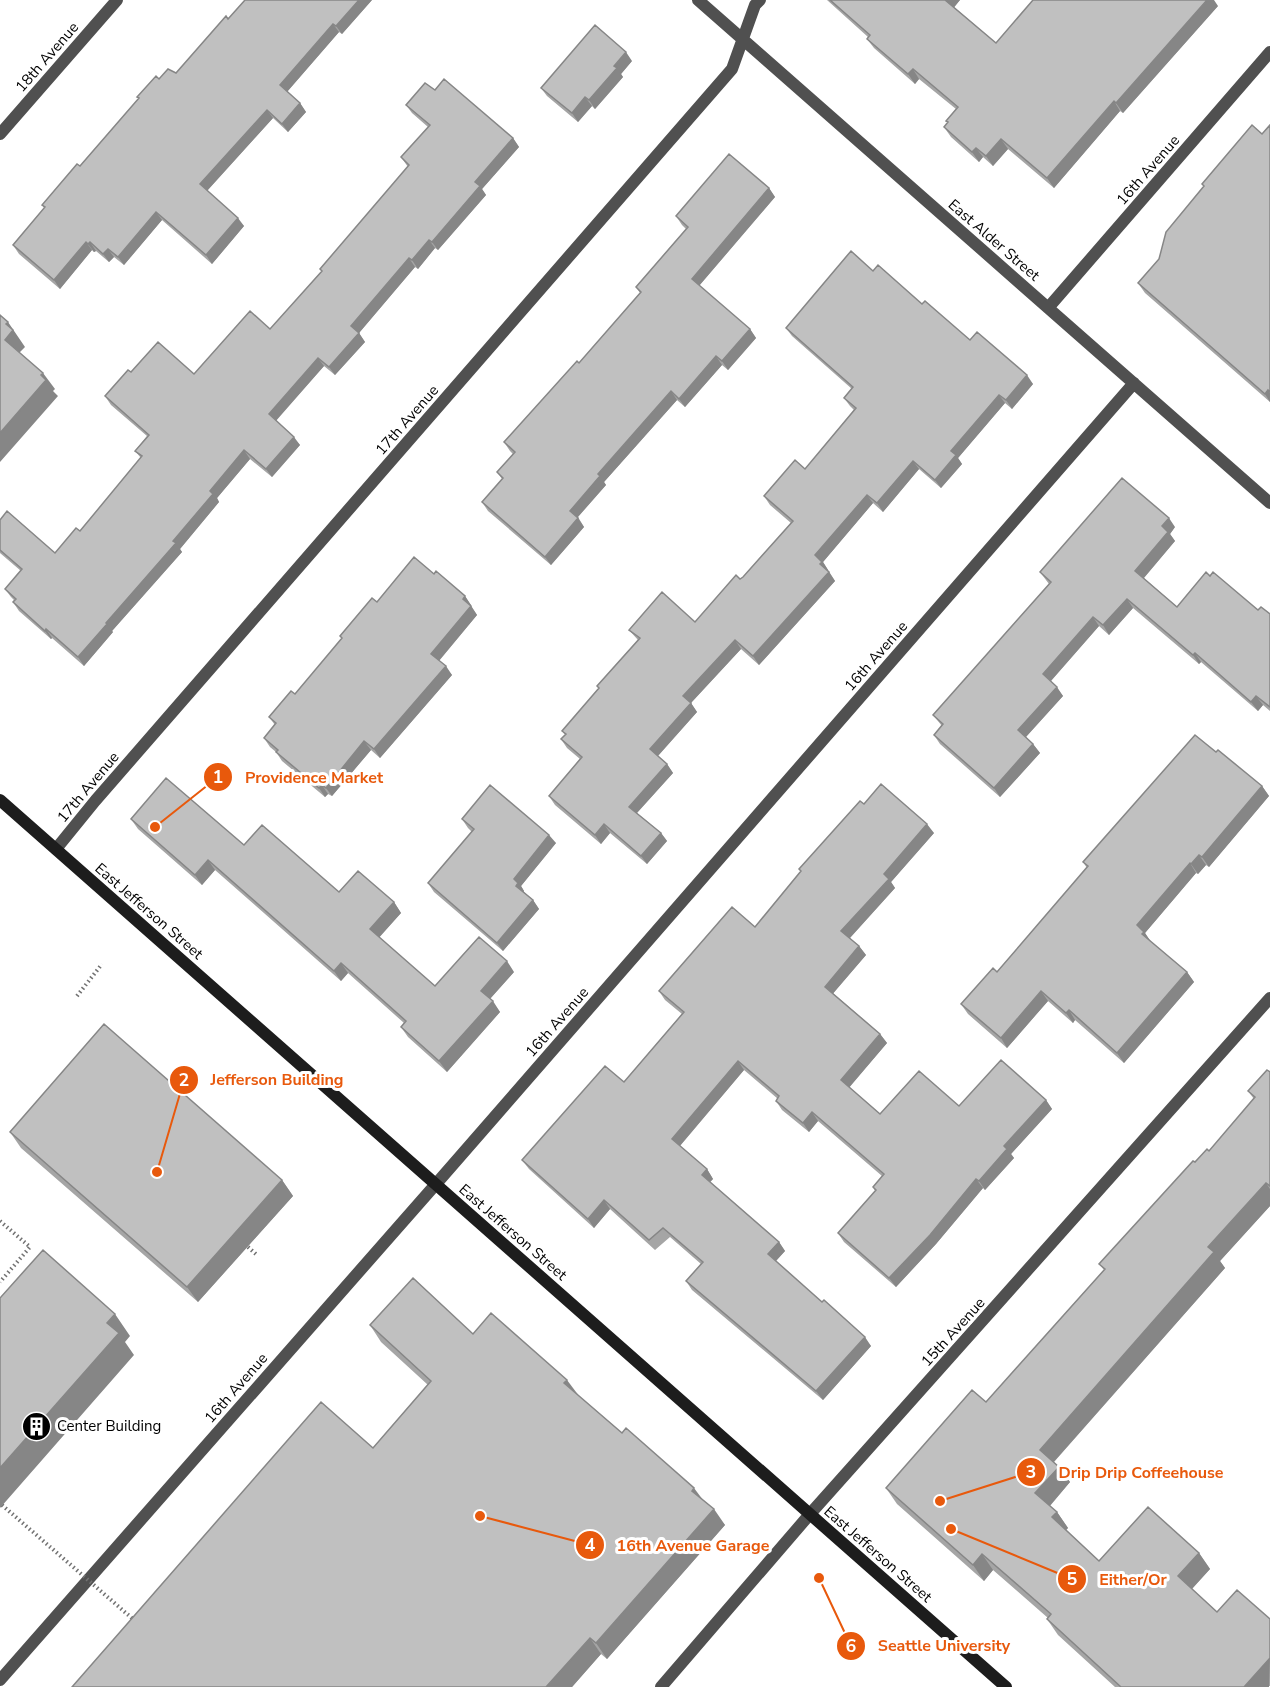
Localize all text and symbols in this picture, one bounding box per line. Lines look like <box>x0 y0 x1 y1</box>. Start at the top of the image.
street label: 18th Avenue <box>11 18 83 96</box>
street label: 16th Avenue <box>1112 131 1184 209</box>
street label: East Alder Street <box>944 195 1045 286</box>
street label: 17th Avenue <box>371 381 443 459</box>
street label: 16th Avenue <box>840 617 912 695</box>
street label: 17th Avenue <box>52 747 124 827</box>
callout: Providence Market <box>203 760 395 794</box>
text: 1 <box>213 765 223 789</box>
text: Providence Market <box>245 767 384 789</box>
street label: East Jefferson Street <box>91 858 208 964</box>
street label: 16th Avenue <box>521 983 593 1061</box>
callout: Jefferson Building <box>169 1063 356 1097</box>
text: 2 <box>179 1068 189 1092</box>
text: Jefferson Building <box>209 1069 344 1091</box>
street label: East Jefferson Street <box>455 1179 572 1285</box>
street label: 15th Avenue <box>917 1293 989 1371</box>
street label: 16th Avenue <box>200 1349 272 1427</box>
building icon: Center Building <box>20 1410 52 1442</box>
place label: Center Building <box>57 1416 161 1436</box>
callout: Drip Drip Coffeehouse <box>1016 1455 1235 1489</box>
text: 3 <box>1026 1460 1036 1484</box>
text: Drip Drip Coffeehouse <box>1058 1462 1224 1484</box>
street label: East Jefferson Street <box>820 1501 937 1607</box>
callout: 16th Avenue Garage <box>575 1528 781 1562</box>
text: 4 <box>585 1533 596 1557</box>
text: 16th Avenue Garage <box>617 1535 770 1557</box>
callout: Either/Or <box>1057 1562 1179 1596</box>
text: 5 <box>1067 1567 1078 1591</box>
text: Either/Or <box>1099 1569 1167 1591</box>
callout: Seattle University <box>836 1629 1022 1663</box>
text: 6 <box>846 1634 857 1658</box>
text: Seattle University <box>878 1635 1011 1657</box>

